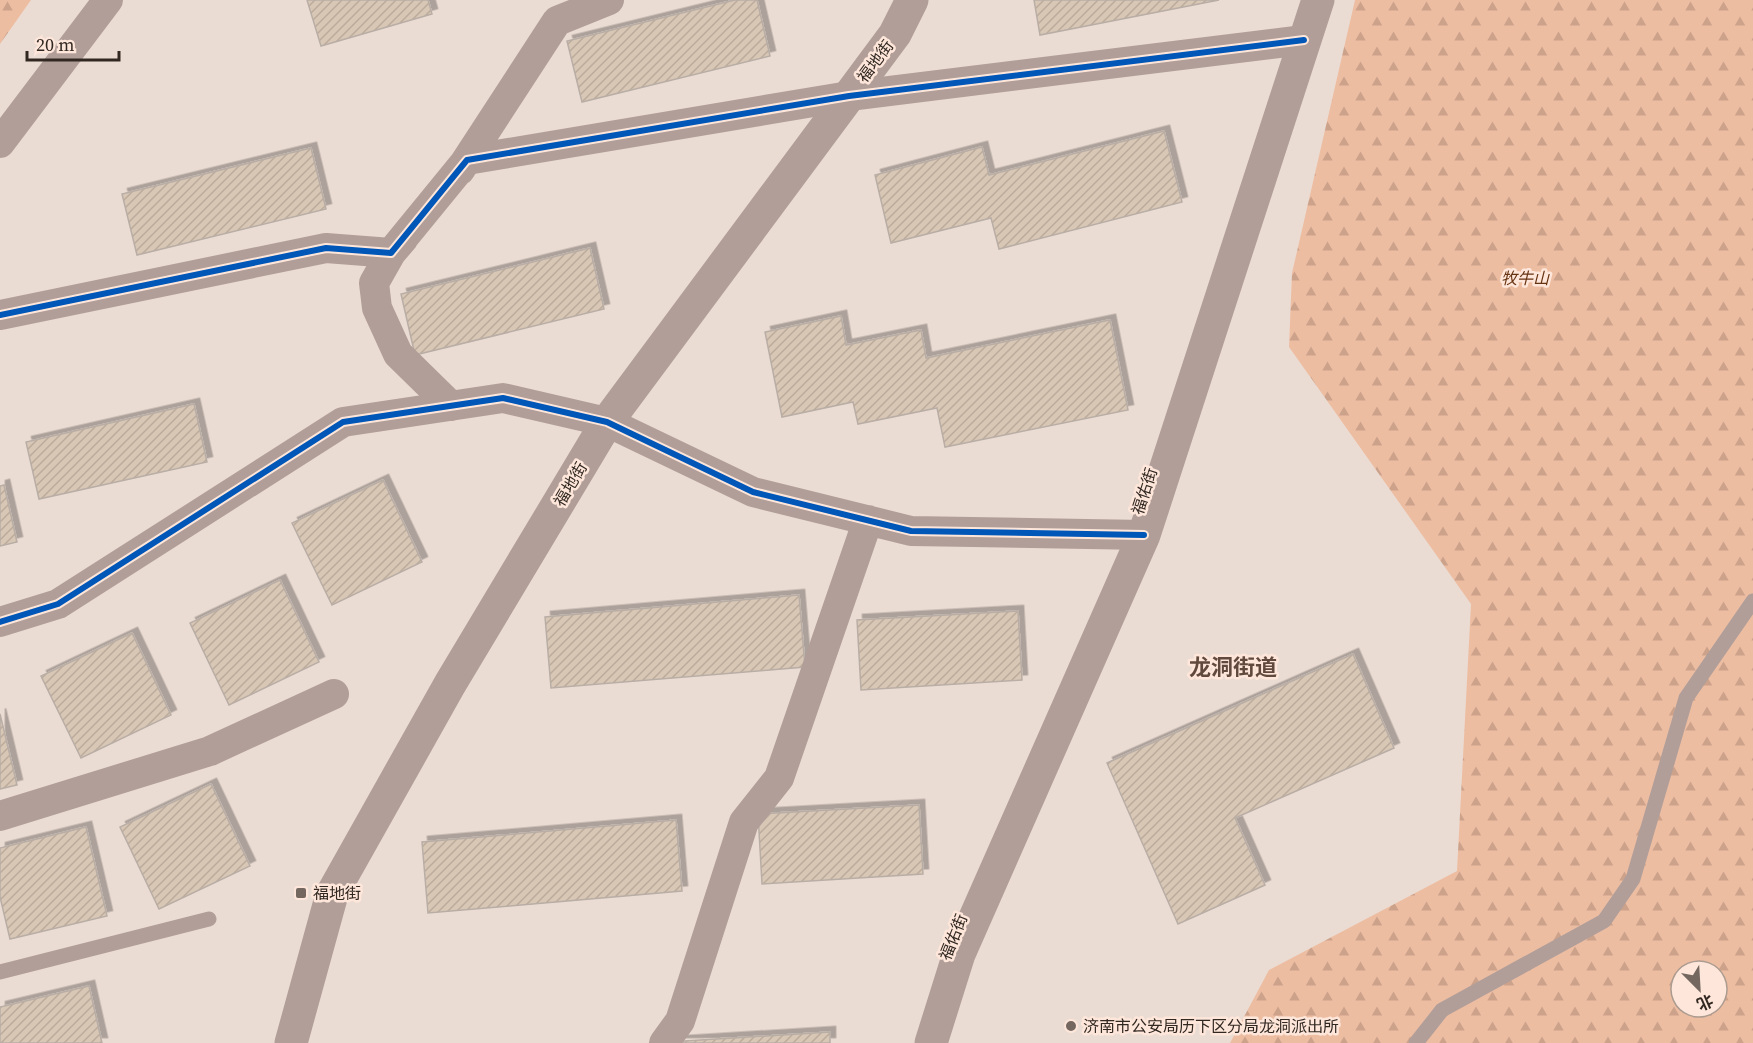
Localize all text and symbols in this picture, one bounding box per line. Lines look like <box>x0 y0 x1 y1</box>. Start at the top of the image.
scale bar <box>27 24 118 62</box>
text: 20 m <box>36 32 74 57</box>
street label: 福地街 <box>852 35 898 87</box>
park label: 牧牛山 <box>1501 267 1550 289</box>
street label: 福地街 <box>548 458 592 510</box>
street label: 福佑街 <box>1126 465 1162 517</box>
district label: 龙洞街道 <box>1189 652 1277 682</box>
place label: 福地街 <box>313 882 361 904</box>
marker: 福地街 <box>294 886 308 900</box>
street label: 福佑街 <box>934 911 972 963</box>
north arrow <box>1669 959 1729 1019</box>
text: 北 <box>1693 989 1717 1016</box>
place label: 济南市公安局历下区分局龙洞派出所 <box>1083 1015 1339 1037</box>
marker: 济南市公安局历下区分局龙洞派出所 <box>1064 1019 1078 1033</box>

